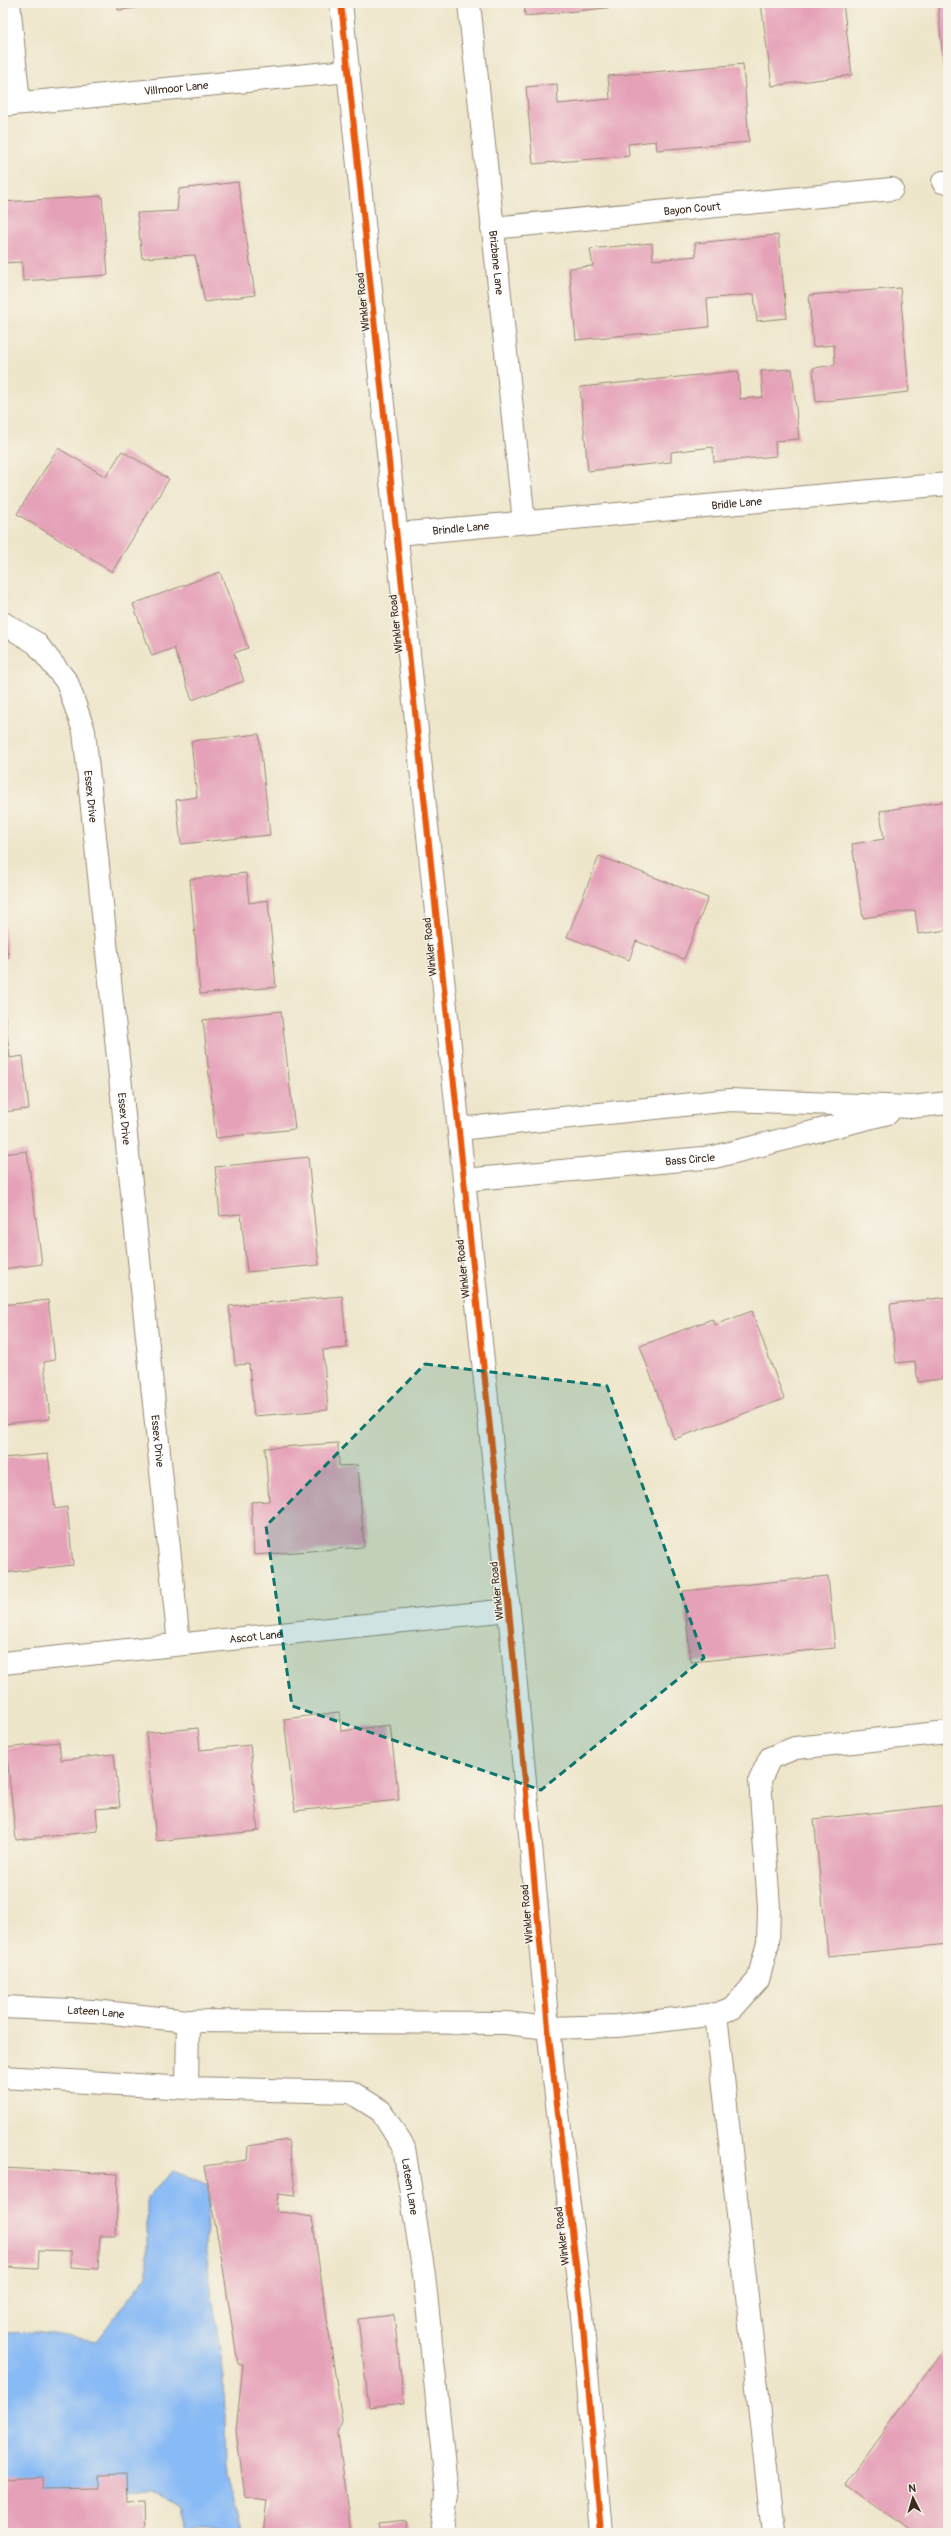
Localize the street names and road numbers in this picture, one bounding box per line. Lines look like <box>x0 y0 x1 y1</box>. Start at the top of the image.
street label: Villmoor Lane <box>143 78 209 98</box>
street label: Bayon Court <box>663 199 722 218</box>
street label: Brizbane Lane <box>487 230 506 296</box>
street label: Winkler Road <box>353 272 373 332</box>
street label: Bridle Lane <box>711 494 763 512</box>
street label: Brindle Lane <box>432 519 490 537</box>
street label: Winkler Road <box>386 594 406 654</box>
street label: Essex Drive <box>82 770 100 824</box>
street label: Winkler Road <box>420 917 440 977</box>
street label: Essex Drive <box>115 1092 134 1146</box>
street label: Bass Circle <box>665 1150 716 1168</box>
street label: Winkler Road <box>453 1239 473 1299</box>
street label: Essex Drive <box>149 1414 167 1468</box>
street label: Winkler Road <box>487 1561 507 1621</box>
street label: Ascot Lane <box>229 1627 283 1646</box>
street label: Winkler Road <box>518 1884 536 1944</box>
street label: Lateen Lane <box>67 2003 126 2021</box>
street label: Lateen Lane <box>399 2157 421 2216</box>
street label: Winkler Road <box>552 2206 572 2266</box>

